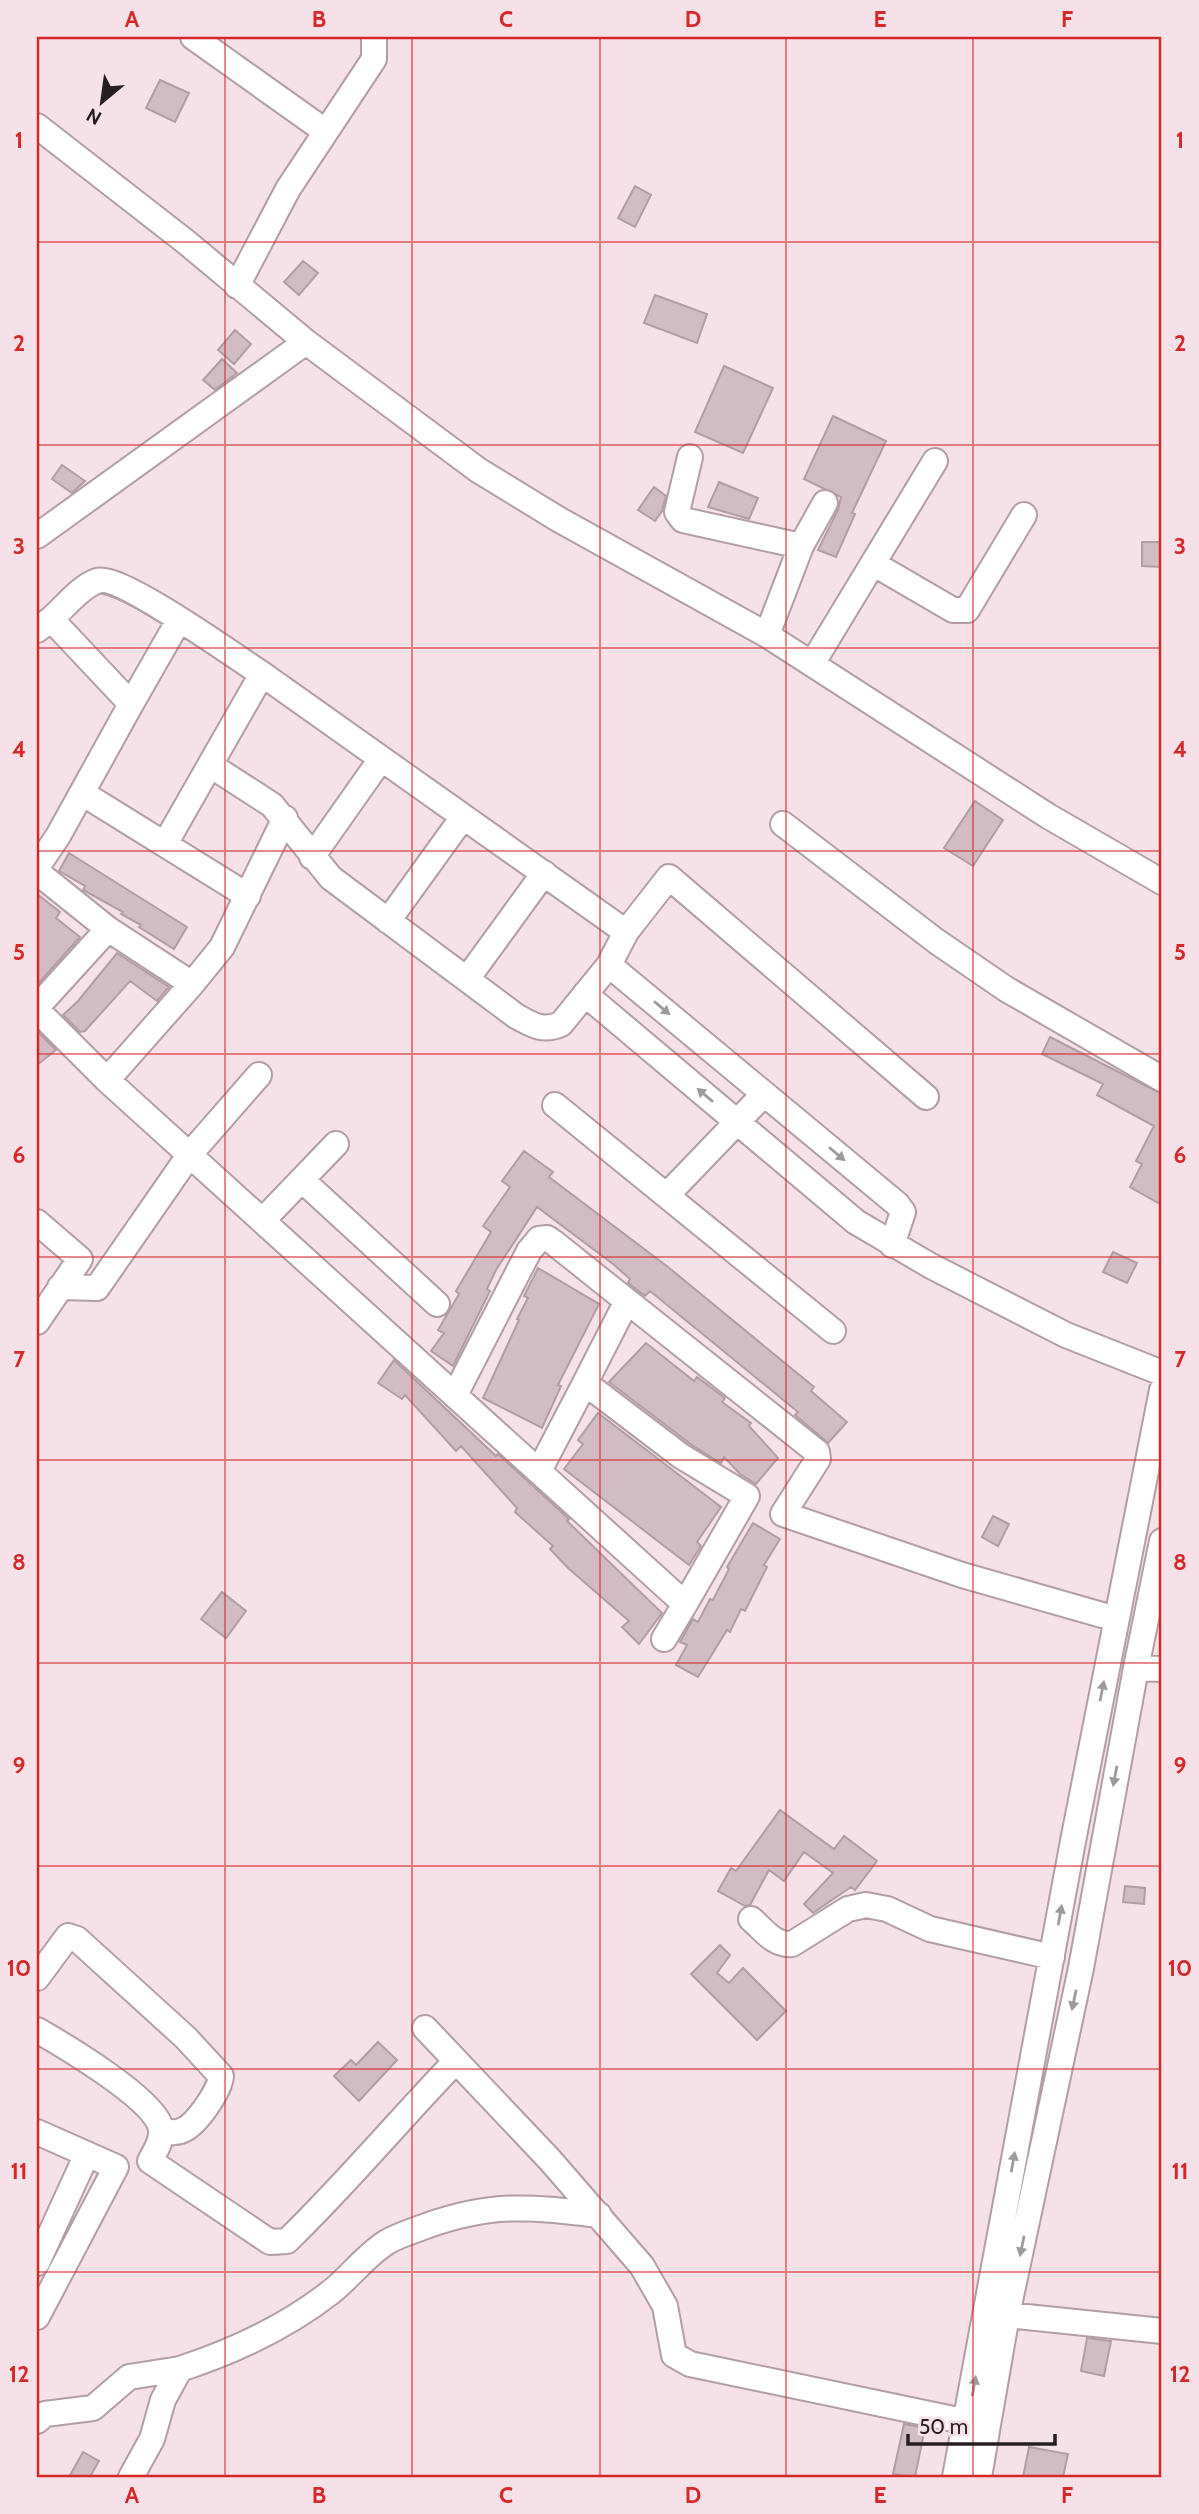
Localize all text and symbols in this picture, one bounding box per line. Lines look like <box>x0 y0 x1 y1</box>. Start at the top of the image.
text: A <box>125 5 140 33</box>
text: B <box>312 5 326 33</box>
text: C <box>499 5 513 33</box>
text: D <box>685 5 701 33</box>
text: E <box>873 5 887 33</box>
text: F <box>1061 5 1073 33</box>
north arrow <box>66 66 136 136</box>
text: N <box>83 103 105 130</box>
text: 1 <box>15 126 23 154</box>
text: 1 <box>1176 126 1184 154</box>
text: 2 <box>13 329 25 357</box>
text: 2 <box>1174 329 1186 357</box>
text: 3 <box>13 532 25 560</box>
text: 3 <box>1174 532 1186 560</box>
text: 4 <box>12 735 26 763</box>
text: 4 <box>1173 735 1187 763</box>
text: 5 <box>13 938 25 966</box>
text: 5 <box>1174 938 1186 966</box>
one-way arrow <box>653 1000 671 1016</box>
one-way arrow <box>696 1087 714 1103</box>
text: 6 <box>13 1141 25 1169</box>
text: 6 <box>1174 1141 1186 1169</box>
one-way arrow <box>828 1146 845 1161</box>
text: 7 <box>13 1345 25 1373</box>
text: 7 <box>1174 1345 1186 1373</box>
text: 8 <box>12 1548 26 1576</box>
text: 8 <box>1173 1548 1187 1576</box>
one-way arrow <box>1097 1680 1108 1702</box>
text: 9 <box>13 1751 25 1779</box>
text: 9 <box>1174 1751 1186 1779</box>
one-way arrow <box>1110 1765 1121 1787</box>
one-way arrow <box>1055 1904 1066 1926</box>
text: 10 <box>7 1954 31 1982</box>
text: 10 <box>1168 1954 1192 1982</box>
one-way arrow <box>1069 1989 1080 2011</box>
one-way arrow <box>1008 2151 1019 2173</box>
text: 11 <box>11 2157 27 2185</box>
text: 11 <box>1172 2157 1188 2185</box>
one-way arrow <box>1016 2235 1027 2257</box>
text: 12 <box>9 2360 29 2388</box>
text: 12 <box>1170 2360 1190 2388</box>
one-way arrow <box>969 2375 980 2397</box>
scale bar <box>908 2402 1056 2446</box>
text: 50 m <box>919 2414 968 2439</box>
text: A <box>125 2481 140 2509</box>
text: B <box>312 2481 326 2509</box>
text: C <box>499 2481 513 2509</box>
text: D <box>685 2481 701 2509</box>
text: E <box>873 2481 887 2509</box>
text: F <box>1061 2481 1073 2509</box>

